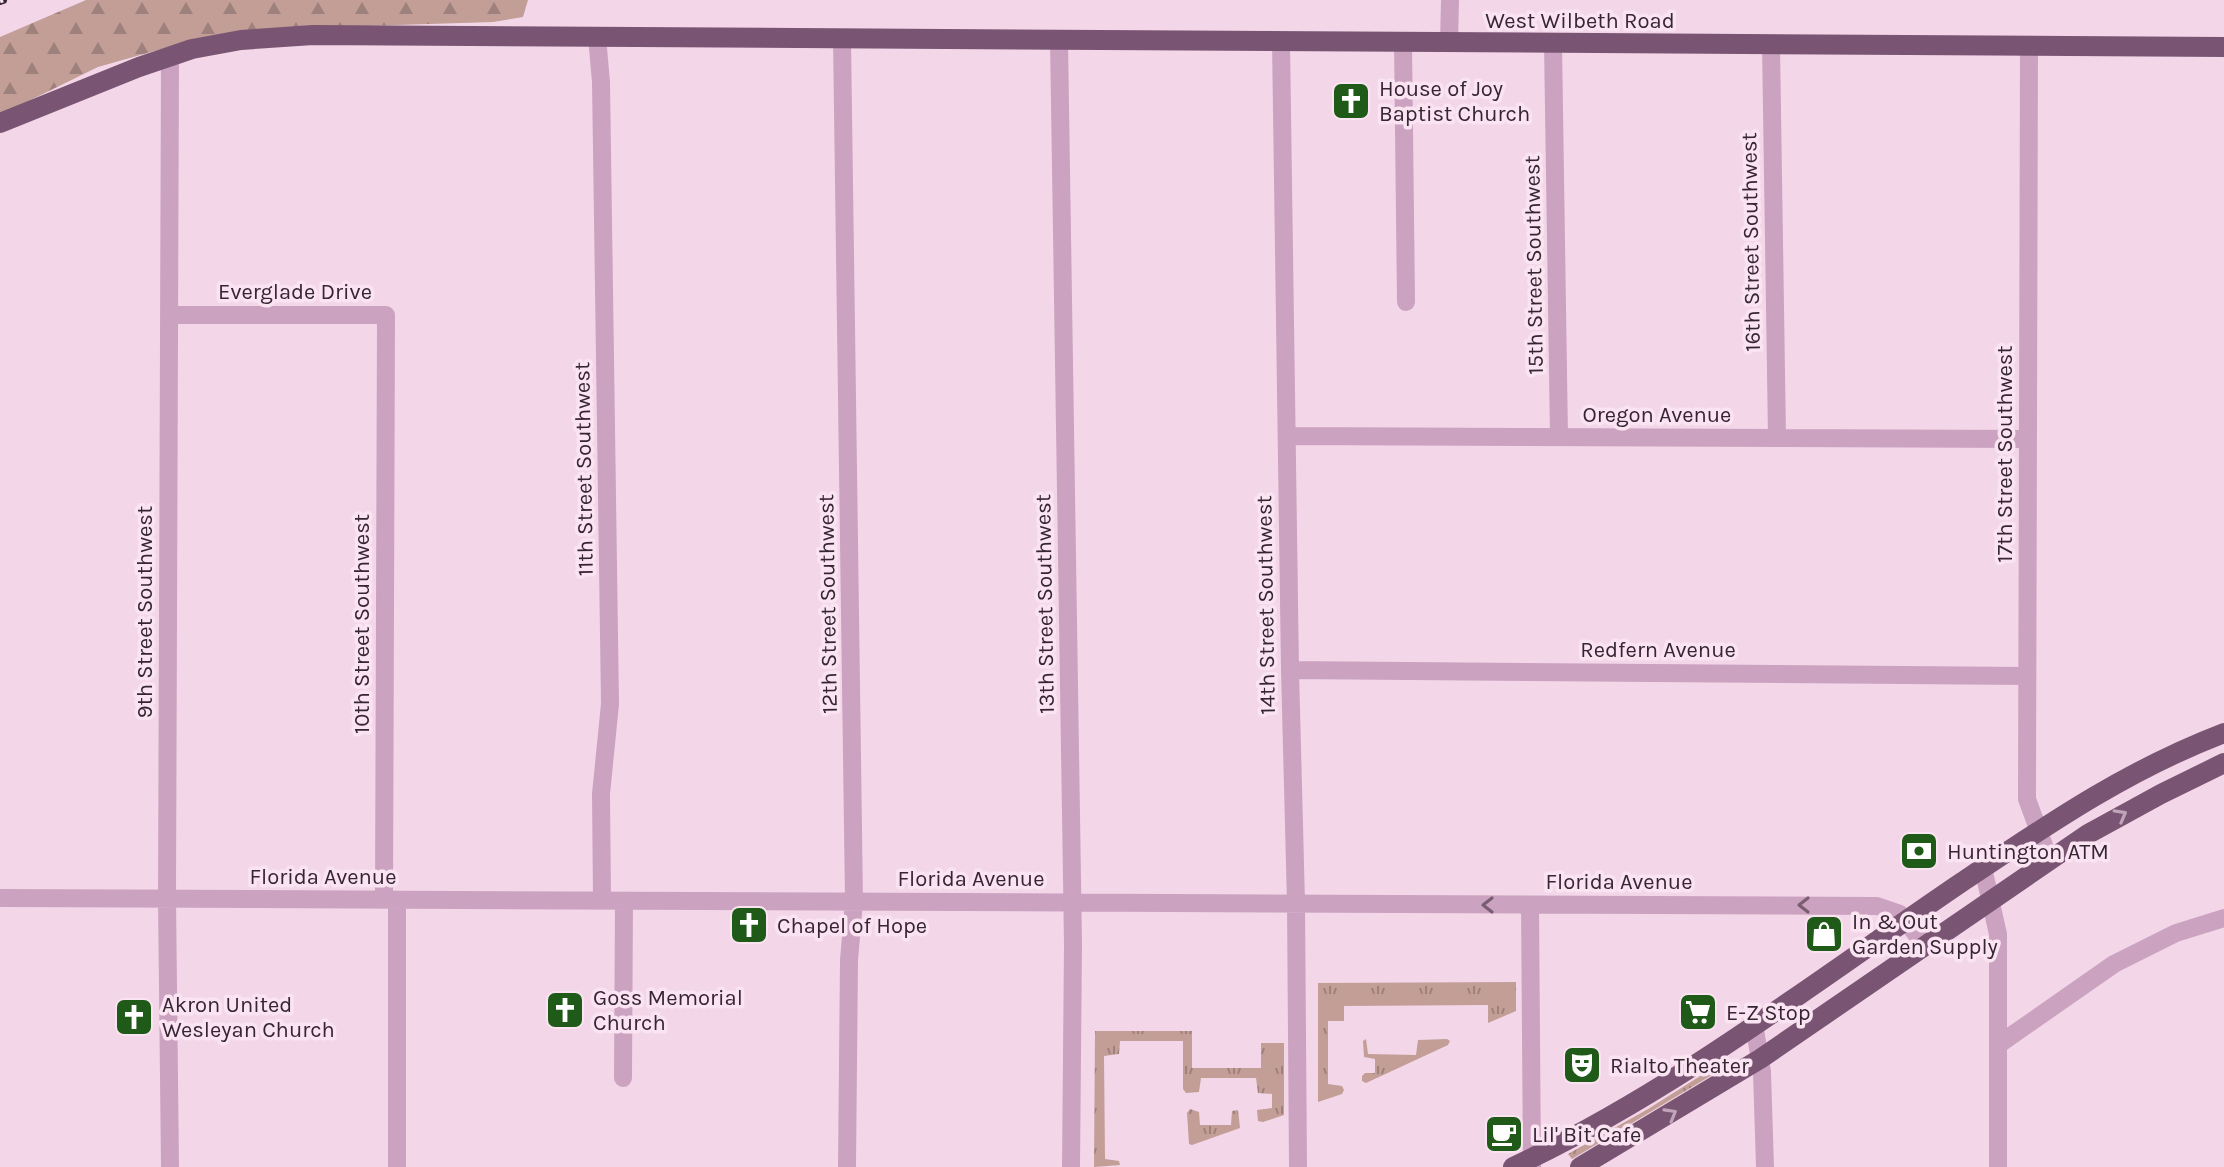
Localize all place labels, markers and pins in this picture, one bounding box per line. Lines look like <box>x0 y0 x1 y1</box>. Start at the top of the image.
place label: House of Joy Baptist Church <box>1379 76 1530 127</box>
church icon: House of Joy Baptist Church <box>1330 80 1372 122</box>
bank icon: Huntington ATM <box>1898 830 1940 872</box>
place label: Huntington ATM <box>1947 839 2109 865</box>
church icon: Chapel of Hope <box>728 904 770 946</box>
place label: In & Out Garden Supply <box>1852 909 1998 960</box>
place label: Chapel of Hope <box>777 913 927 939</box>
shop icon: In & Out Garden Supply <box>1803 913 1845 955</box>
place label: Goss Memorial Church <box>593 985 743 1036</box>
church icon: Goss Memorial Church <box>544 989 586 1031</box>
supermarket icon: E-Z Stop <box>1677 991 1719 1033</box>
place label: Akron United Wesleyan Church <box>162 992 335 1043</box>
church icon: Akron United Wesleyan Church <box>113 996 155 1038</box>
place label: E-Z Stop <box>1726 1000 1811 1026</box>
theatre icon: Rialto Theater <box>1561 1044 1603 1086</box>
place label: Rialto Theater <box>1610 1053 1749 1079</box>
cafe icon: Lil' Bit Cafe <box>1483 1113 1525 1155</box>
place label: Lil' Bit Cafe <box>1532 1122 1641 1148</box>

